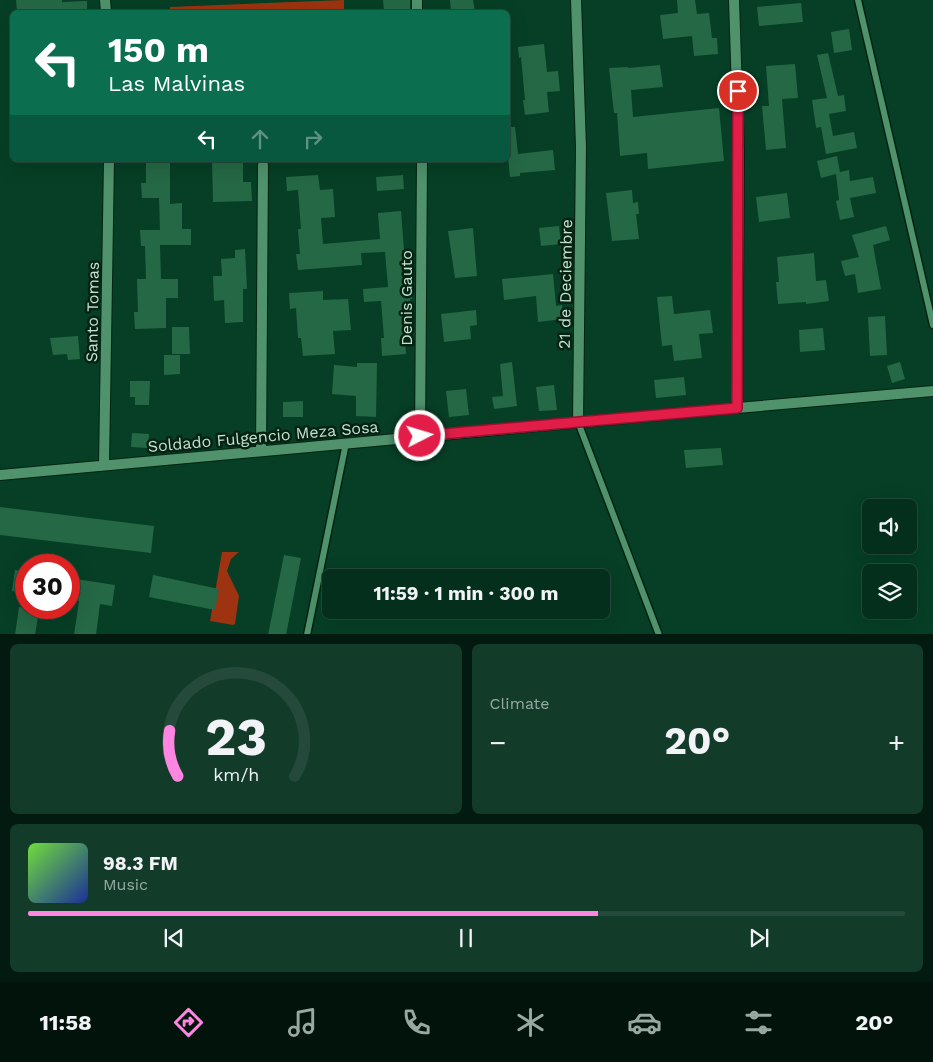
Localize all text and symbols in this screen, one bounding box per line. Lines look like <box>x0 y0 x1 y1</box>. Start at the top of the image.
text: 150 m <box>108 29 209 71</box>
icon: left <box>25 30 90 95</box>
pin <box>717 70 759 112</box>
text: Las Malvinas <box>108 71 245 96</box>
icon: arrive <box>724 77 752 105</box>
icon: left <box>193 125 221 153</box>
icon: ahead <box>246 125 274 153</box>
icon: right <box>299 125 327 153</box>
street label: 21 de Deciembre <box>555 219 576 349</box>
street label: Denis Gauto <box>397 250 416 346</box>
street label: Santo Tomas <box>82 262 103 362</box>
position arrow <box>393 409 445 461</box>
street label: Soldado Fulgencio Meza Sosa <box>147 417 379 456</box>
map controls <box>862 499 917 619</box>
button: sound <box>862 499 917 554</box>
speed limit sign: 30 <box>15 554 80 619</box>
button: layers <box>862 564 917 619</box>
text: 11:59 · 1 min · 300 m <box>374 582 558 605</box>
text: Climate <box>490 694 550 713</box>
text: 23 <box>205 707 267 768</box>
text: 20° <box>664 719 730 763</box>
text: − <box>490 726 506 759</box>
text: + <box>888 726 905 759</box>
text: km/h <box>213 764 259 785</box>
text: 98.3 FM <box>103 852 178 875</box>
text: Music <box>103 875 148 894</box>
icon: previous <box>160 924 188 952</box>
icon: pause <box>452 924 480 952</box>
icon: next <box>745 924 773 952</box>
icon: directions <box>171 1005 206 1040</box>
icon: music <box>285 1005 320 1040</box>
icon: phone <box>399 1005 434 1040</box>
icon: climate <box>513 1005 548 1040</box>
icon: car <box>627 1005 662 1040</box>
icon: filters <box>741 1005 776 1040</box>
text: 11:58 <box>40 1010 92 1035</box>
text: 20° <box>855 1010 893 1035</box>

